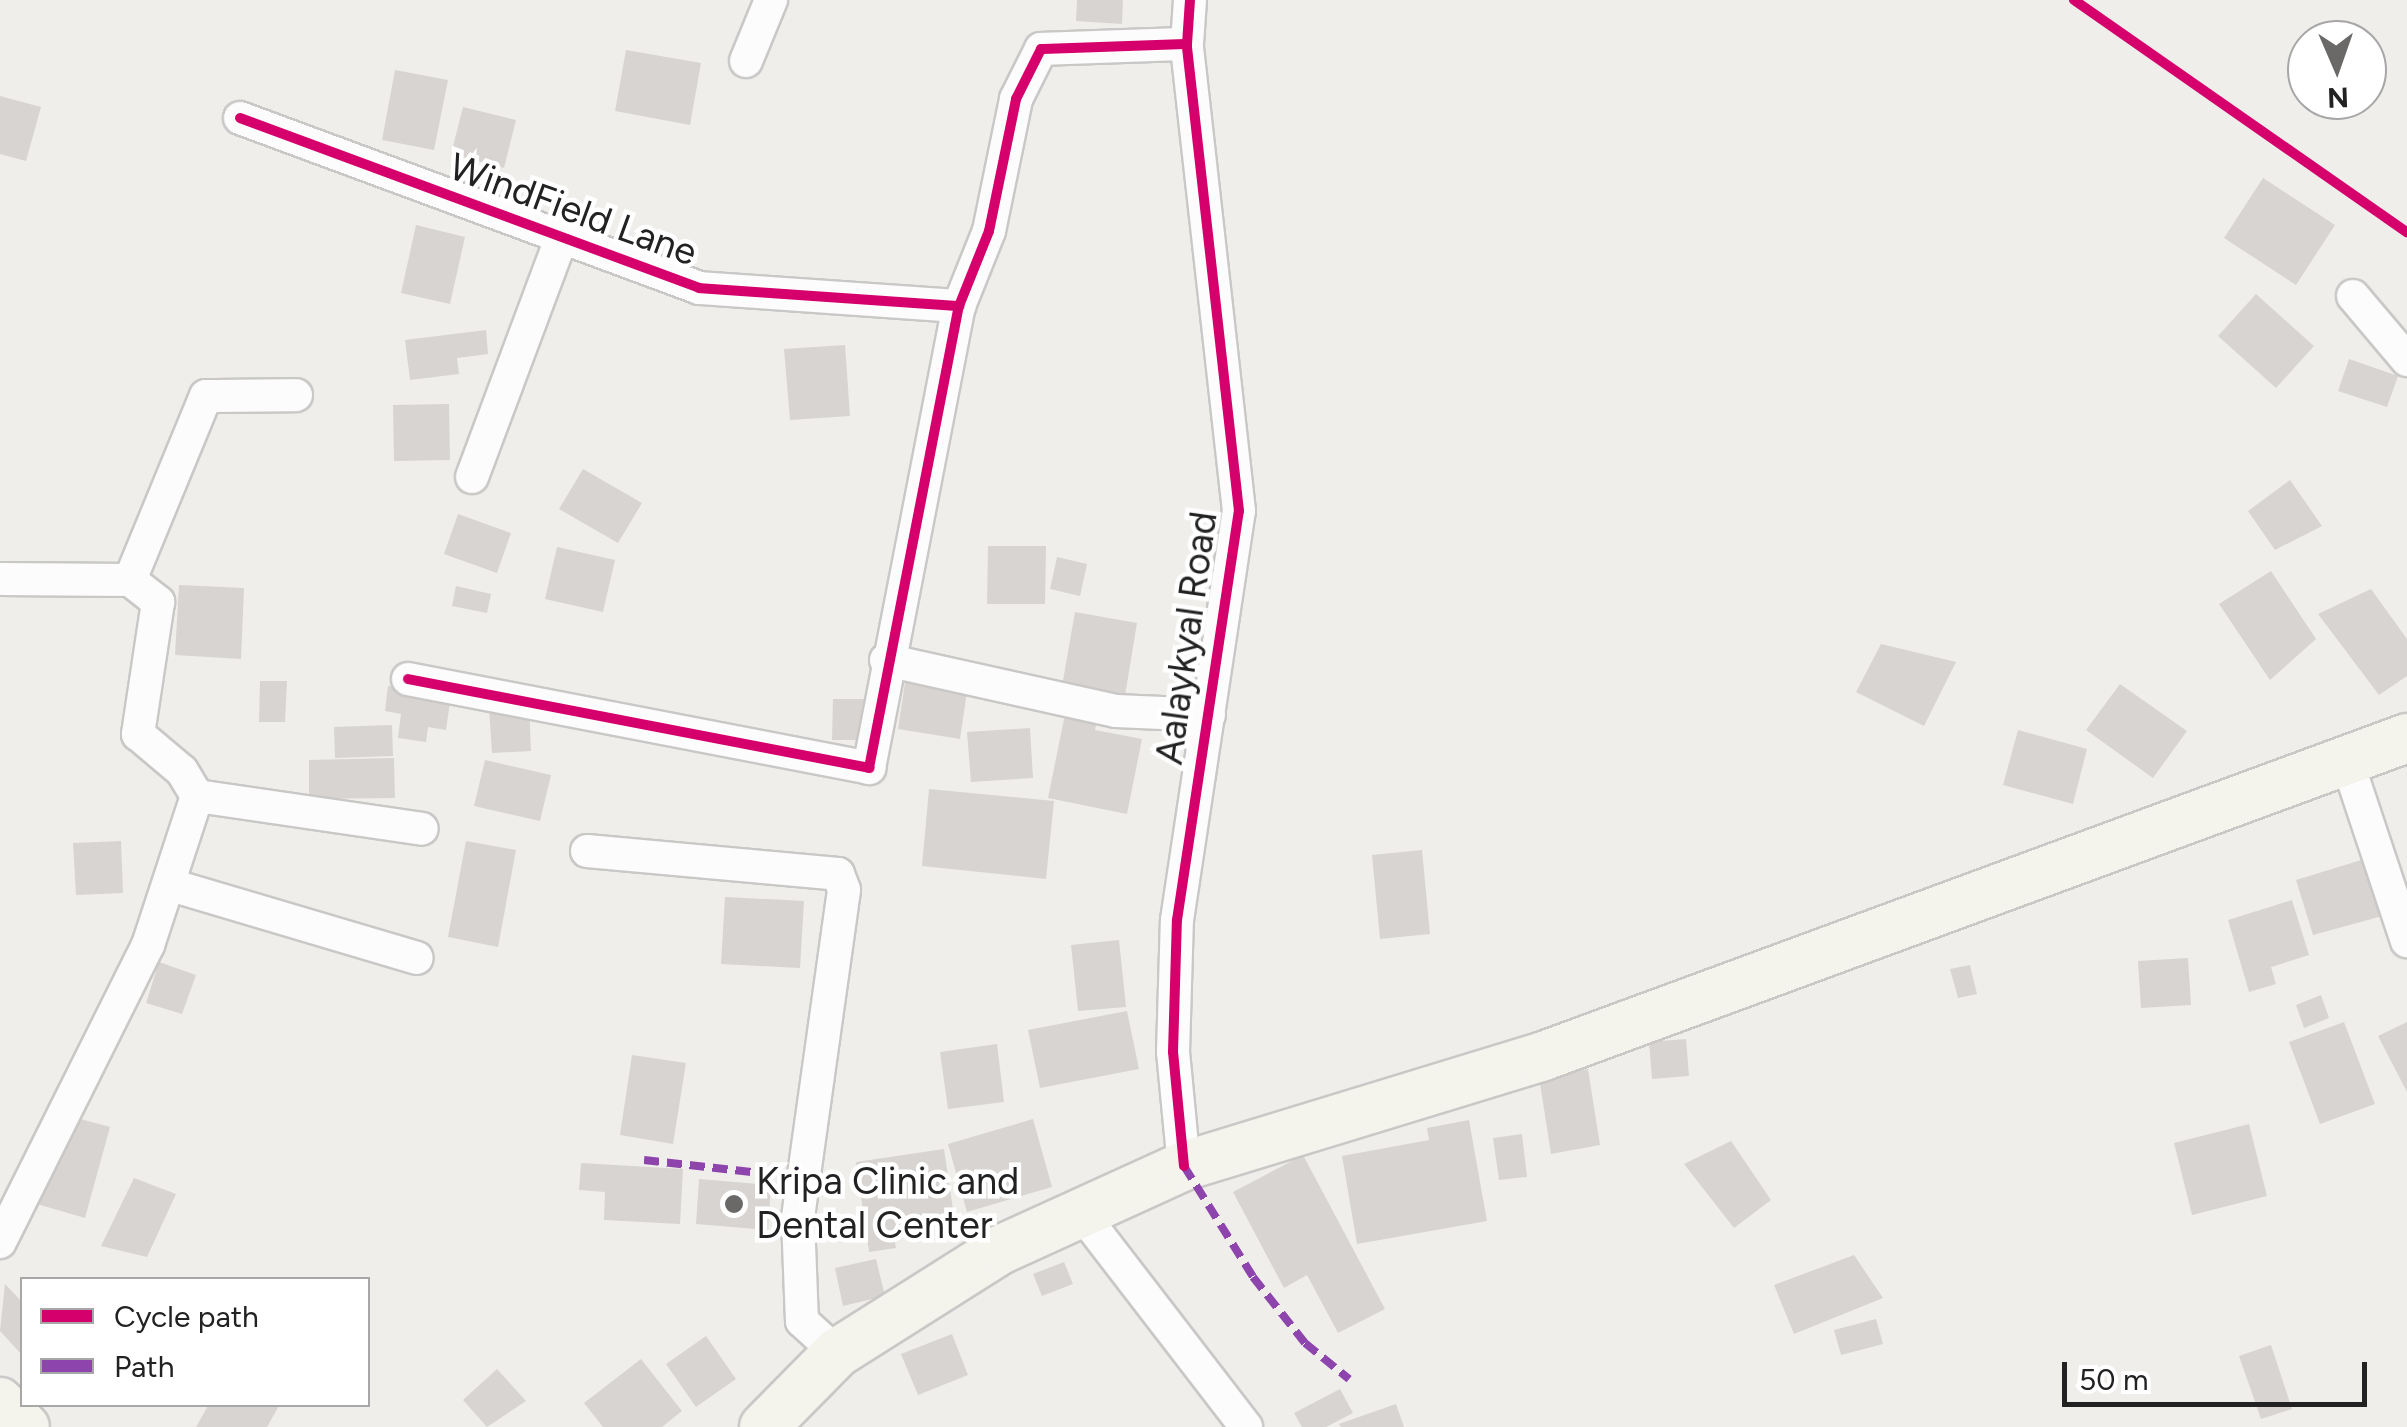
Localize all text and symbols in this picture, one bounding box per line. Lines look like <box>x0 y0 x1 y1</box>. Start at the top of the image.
north arrow <box>2287 20 2387 120</box>
text: N <box>2327 81 2349 115</box>
street label: WindField Lane <box>443 144 703 276</box>
street label: Aalaykyal Road <box>1147 509 1227 767</box>
place label: Kripa Clinic and Dental Center <box>756 1159 1019 1248</box>
marker: Kripa Clinic and Dental Center <box>721 1191 747 1217</box>
legend <box>20 1277 370 1407</box>
text: Cycle path <box>114 1298 259 1335</box>
scale bar <box>2067 1342 2372 1404</box>
text: Path <box>114 1348 174 1385</box>
text: 50 m <box>2079 1361 2148 1398</box>

